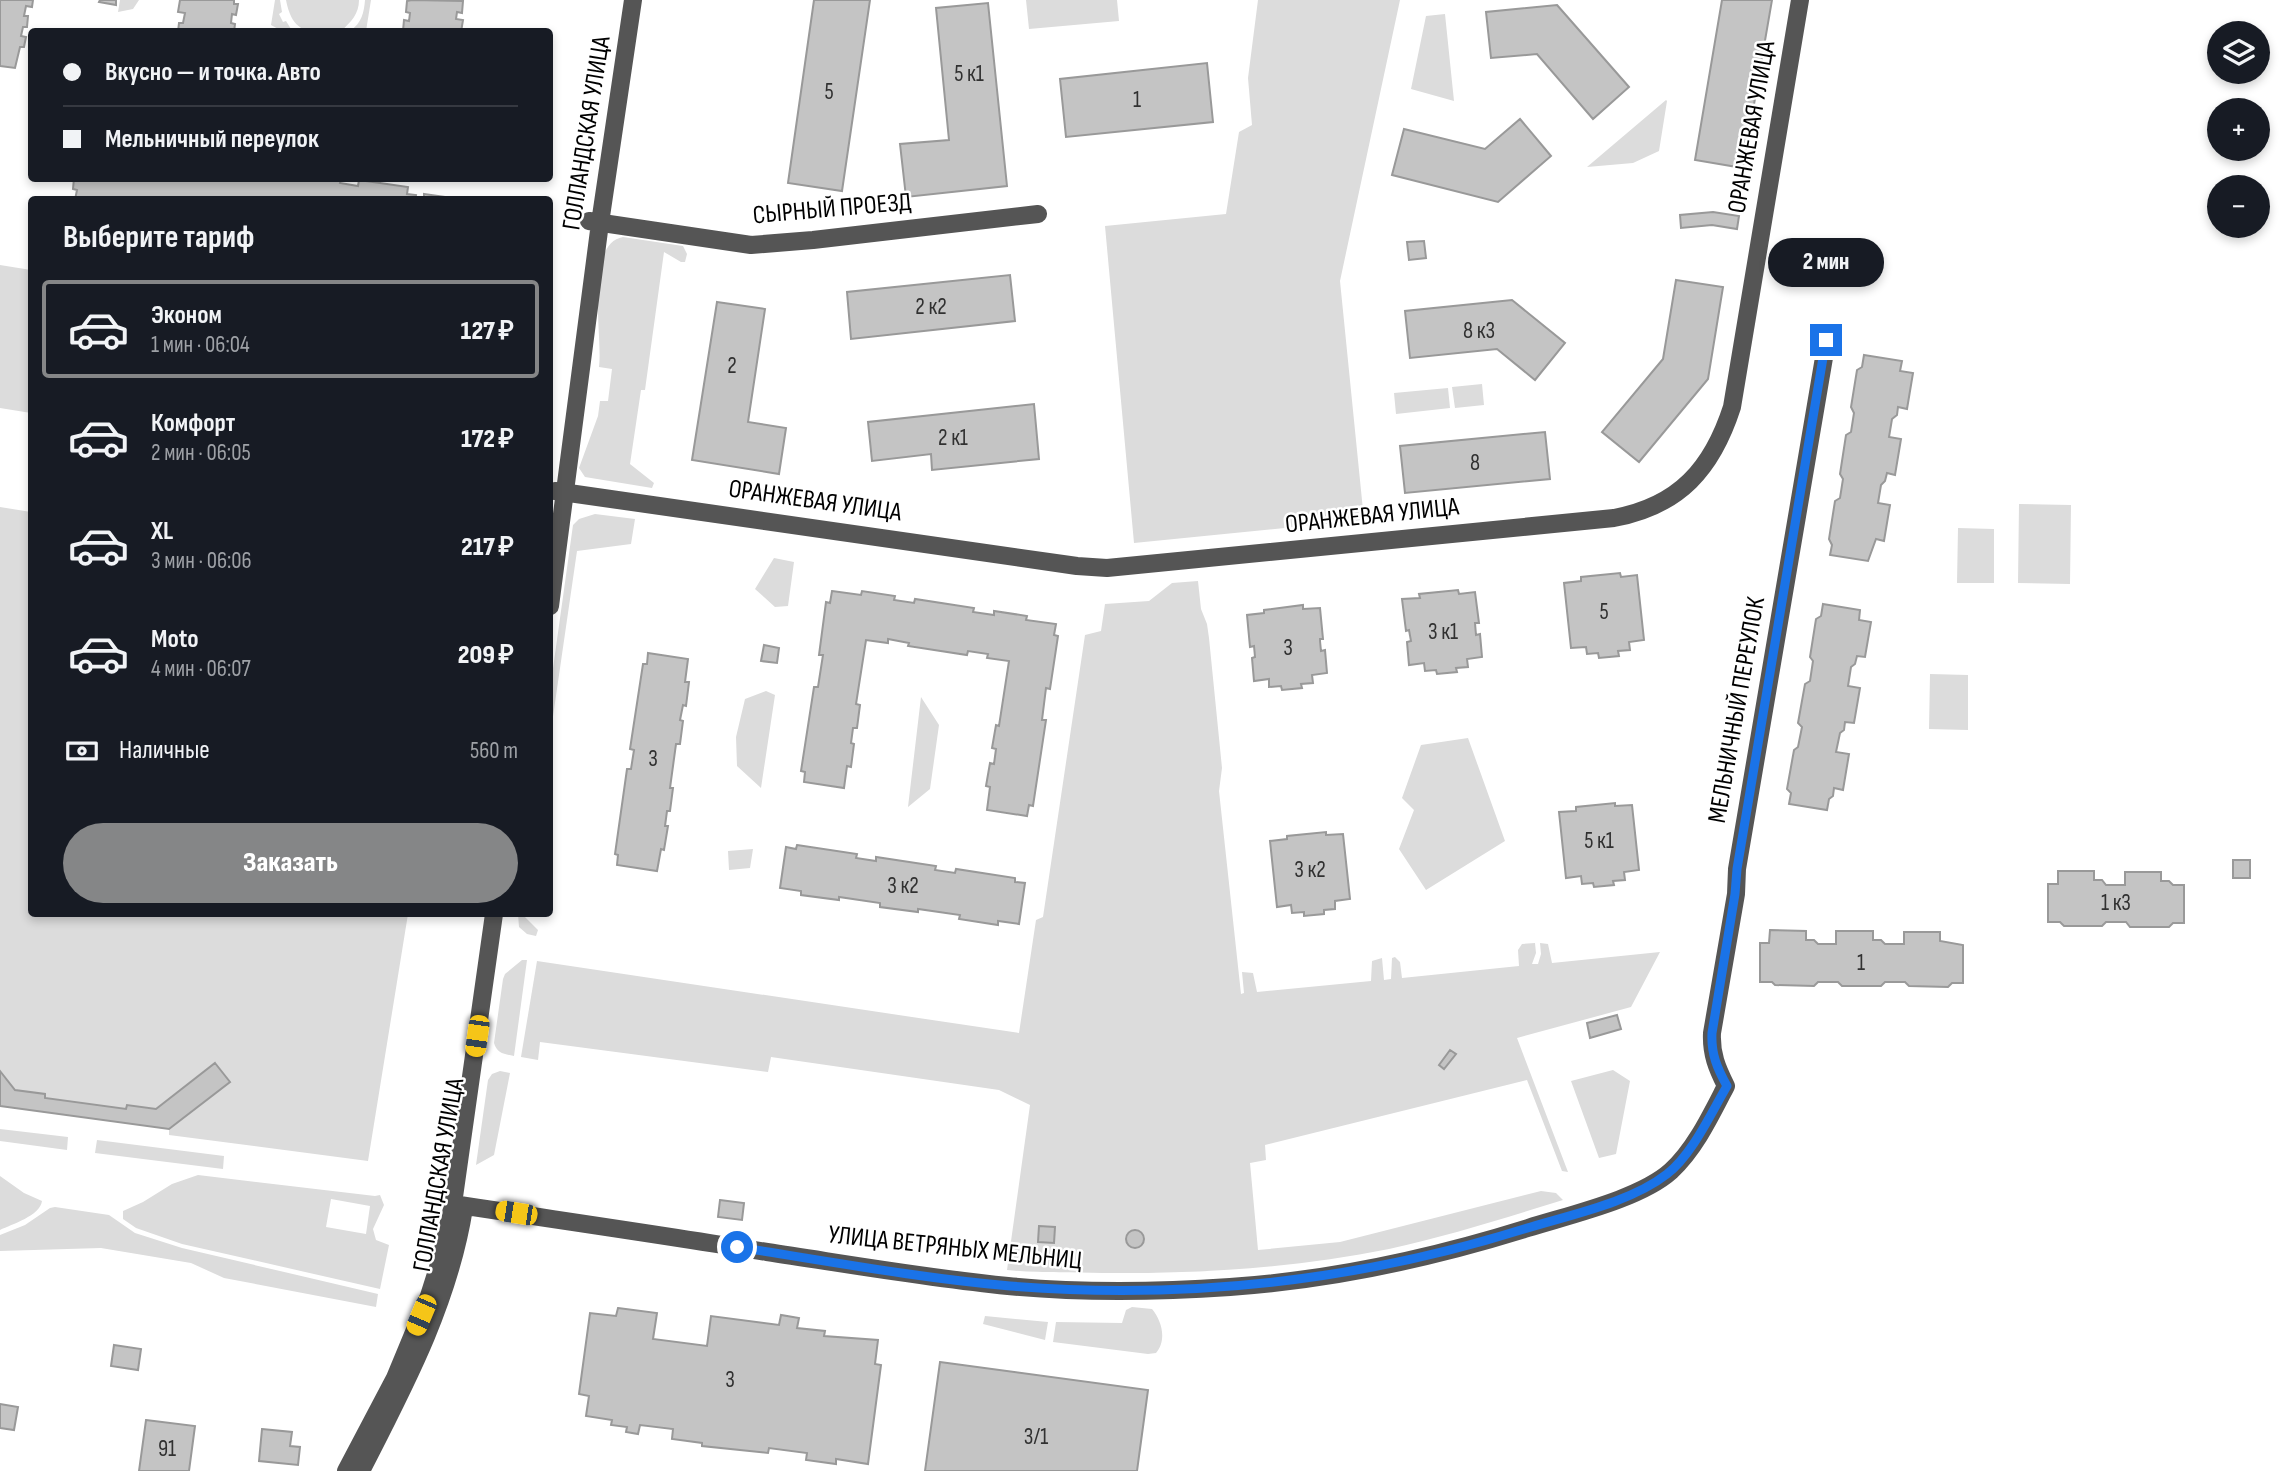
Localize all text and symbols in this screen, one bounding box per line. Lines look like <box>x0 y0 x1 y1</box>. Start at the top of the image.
map controls <box>2207 21 2270 238</box>
button: layers <box>2207 21 2270 84</box>
street label: ГОЛЛАНДСКАЯ УЛИЦА <box>556 33 618 232</box>
street label: ОРАНЖЕВАЯ УЛИЦА <box>1722 38 1783 216</box>
text: Вкусно — и точка. Авто <box>105 57 321 88</box>
house number: 5 к1 <box>954 60 984 88</box>
house number: 5 <box>824 78 834 106</box>
house number: 1 <box>1133 86 1141 114</box>
button: + <box>2207 98 2270 161</box>
text: Мельничный переулок <box>105 124 319 155</box>
button: − <box>2207 175 2270 238</box>
street label: СЫРНЫЙ ПРОЕЗД <box>751 187 913 231</box>
text: Выберите тариф <box>63 218 254 257</box>
callout: 2 мин <box>1768 238 1884 288</box>
text: 2 мин <box>1803 248 1849 276</box>
house number: 2 к2 <box>915 293 947 321</box>
icon: car <box>67 298 130 361</box>
text: Эконом <box>151 300 222 331</box>
text: 127 ₽ <box>460 316 514 347</box>
house number: 8 к3 <box>1463 317 1495 345</box>
route end <box>1810 324 1842 356</box>
text: 1 мин · 06:04 <box>151 331 250 359</box>
house number: 2 <box>727 352 737 380</box>
icon: car <box>67 406 130 469</box>
text: Комфорт <box>151 408 235 439</box>
text: 172 ₽ <box>461 424 514 455</box>
house number: 2 к1 <box>938 424 968 452</box>
text: 2 мин · 06:05 <box>151 439 251 467</box>
house number: 8 <box>1470 449 1480 477</box>
street label: ОРАНЖЕВАЯ УЛИЦА <box>727 474 904 529</box>
street label: ОРАНЖЕВАЯ УЛИЦА <box>1284 491 1461 541</box>
icon: car <box>67 514 130 577</box>
text: XL <box>151 516 173 547</box>
text: 217 ₽ <box>461 532 514 563</box>
text: 3 мин · 06:06 <box>151 547 252 575</box>
street label: МЕЛЬНИЧНЫЙ ПЕРЕУЛОК <box>1702 594 1772 825</box>
house number: 5 <box>1599 598 1609 626</box>
house number: 3 к1 <box>1428 618 1458 646</box>
icon: car <box>67 622 130 685</box>
text: Moto <box>151 624 199 655</box>
house number: 3 <box>1283 634 1293 662</box>
text: 209 ₽ <box>458 640 514 671</box>
text: 4 мин · 06:07 <box>151 655 251 683</box>
icon: cash <box>63 732 101 770</box>
text: Наличные <box>119 735 210 766</box>
text: 560 m <box>470 737 518 765</box>
house number: 3 <box>648 745 658 773</box>
button: Заказать <box>63 823 518 903</box>
house number: 5 к1 <box>1584 827 1614 855</box>
house number: 3 к2 <box>1294 856 1326 884</box>
house number: 3 к2 <box>887 872 919 900</box>
house number: 1 к3 <box>2101 889 2131 917</box>
house number: 1 <box>1857 949 1865 977</box>
car <box>464 1014 491 1058</box>
street label: ГОЛЛАНДСКАЯ УЛИЦА <box>407 1075 471 1274</box>
car <box>494 1199 539 1227</box>
street label: УЛИЦА ВЕТРЯНЫХ МЕЛЬНИЦ <box>827 1219 1083 1277</box>
route start <box>721 1231 753 1263</box>
car <box>404 1292 439 1338</box>
house number: 3 <box>725 1366 735 1394</box>
house number: 3/1 <box>1024 1423 1048 1451</box>
house number: 91 <box>158 1435 176 1463</box>

